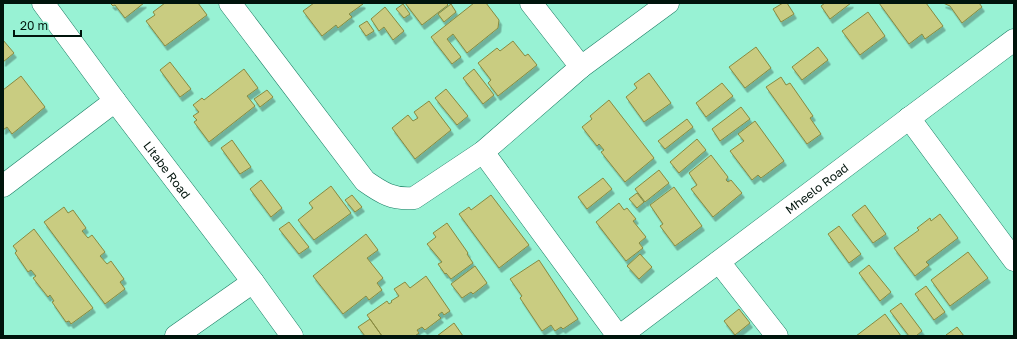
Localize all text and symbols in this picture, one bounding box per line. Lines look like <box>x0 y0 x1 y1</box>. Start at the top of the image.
scale bar <box>14 12 81 38</box>
text: 20 m <box>20 18 48 33</box>
street label: Litabe Road <box>141 138 194 201</box>
street label: Mheelo Road <box>782 159 851 217</box>

